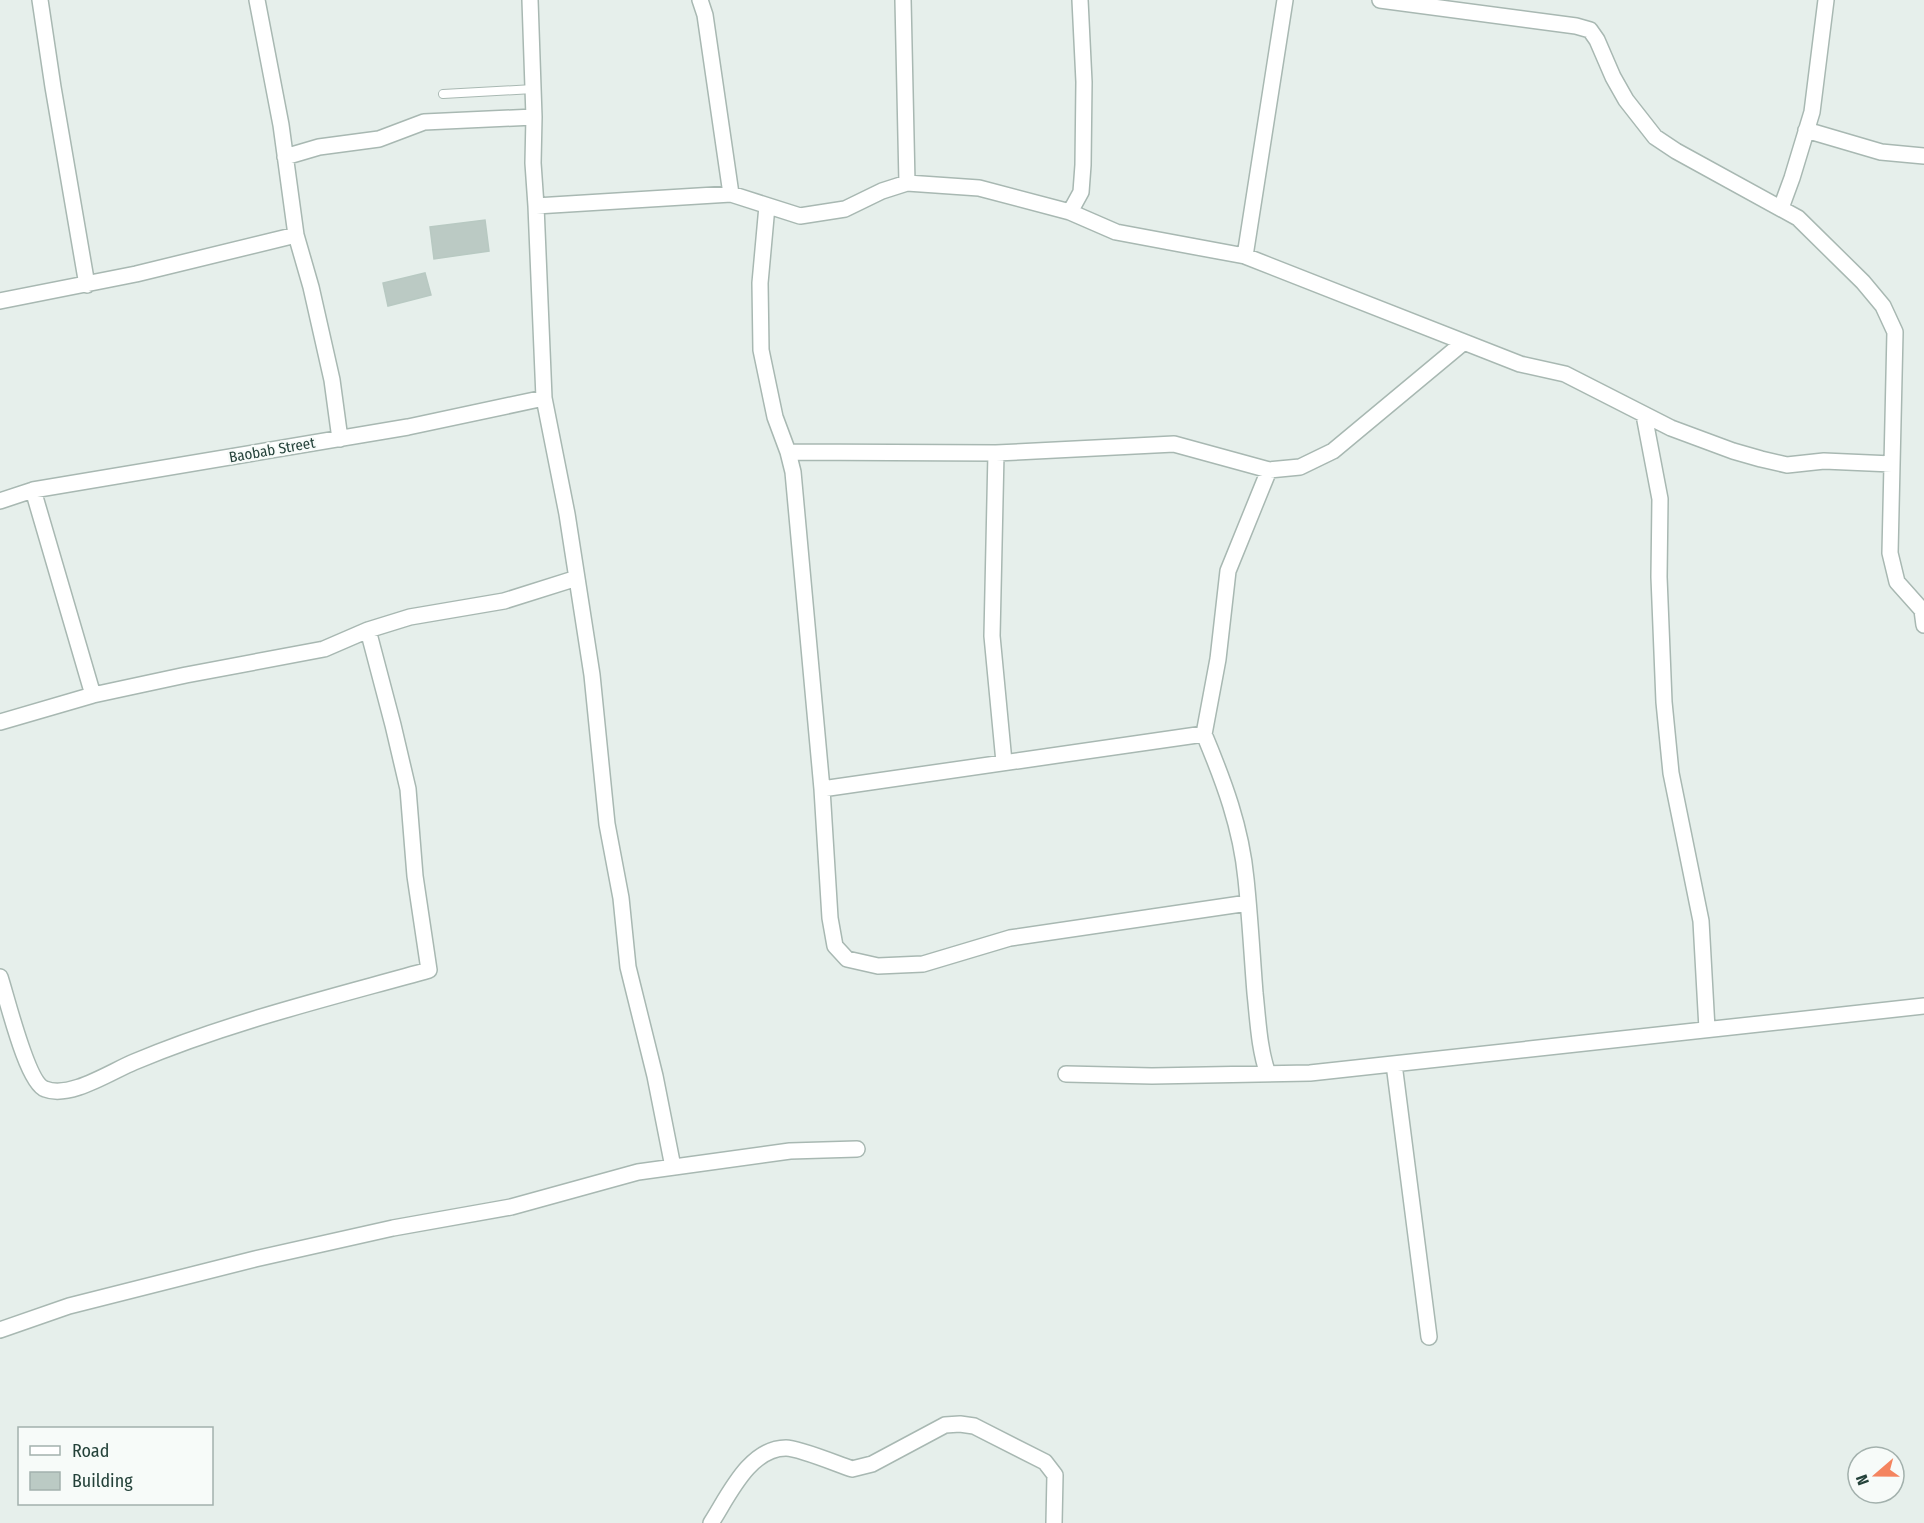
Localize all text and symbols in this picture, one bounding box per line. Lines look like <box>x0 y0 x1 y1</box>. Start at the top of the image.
street label: Baobab Street <box>228 434 317 466</box>
legend <box>18 1427 213 1505</box>
text: Road <box>72 1440 109 1462</box>
north arrow <box>1846 1445 1906 1505</box>
text: Building <box>72 1470 133 1492</box>
text: N <box>1852 1472 1873 1488</box>

